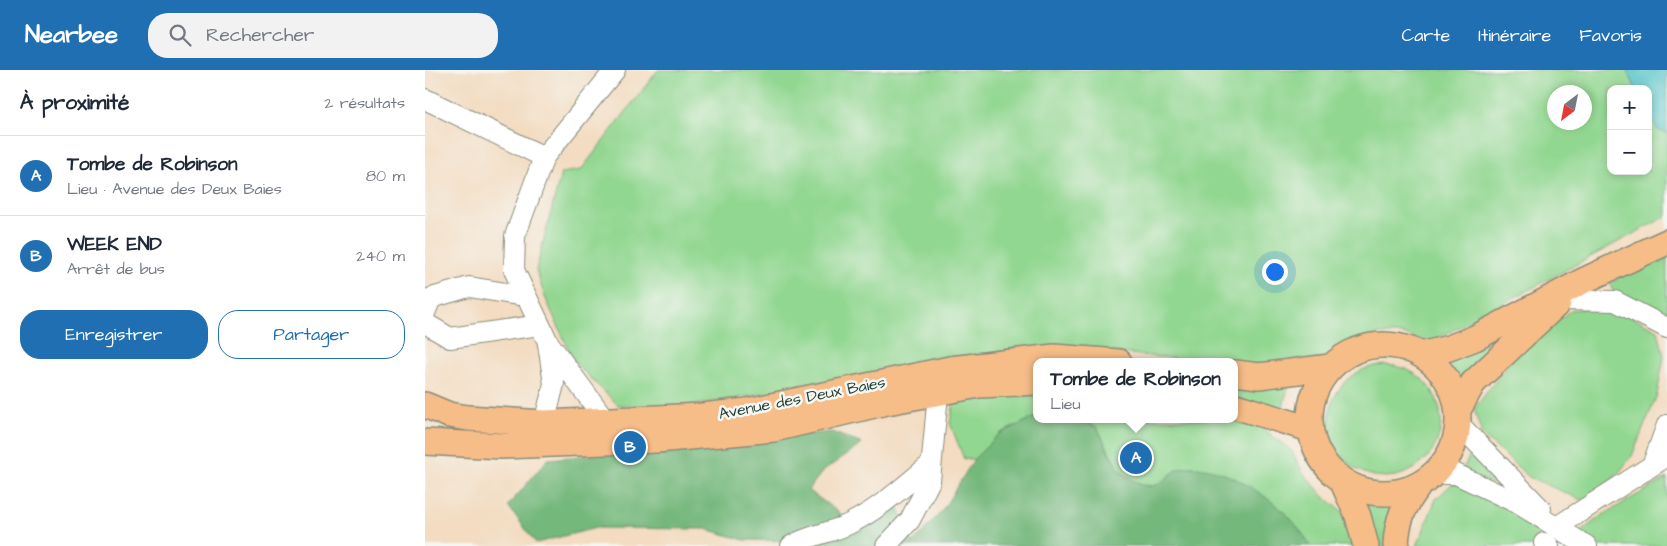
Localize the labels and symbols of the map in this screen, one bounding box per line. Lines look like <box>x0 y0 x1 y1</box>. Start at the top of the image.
north arrow <box>1547 85 1592 130</box>
your location <box>1262 259 1288 285</box>
street label: Avenue des Deux Baies <box>717 371 887 425</box>
pin: B <box>614 428 646 466</box>
pin: A <box>1120 439 1152 477</box>

